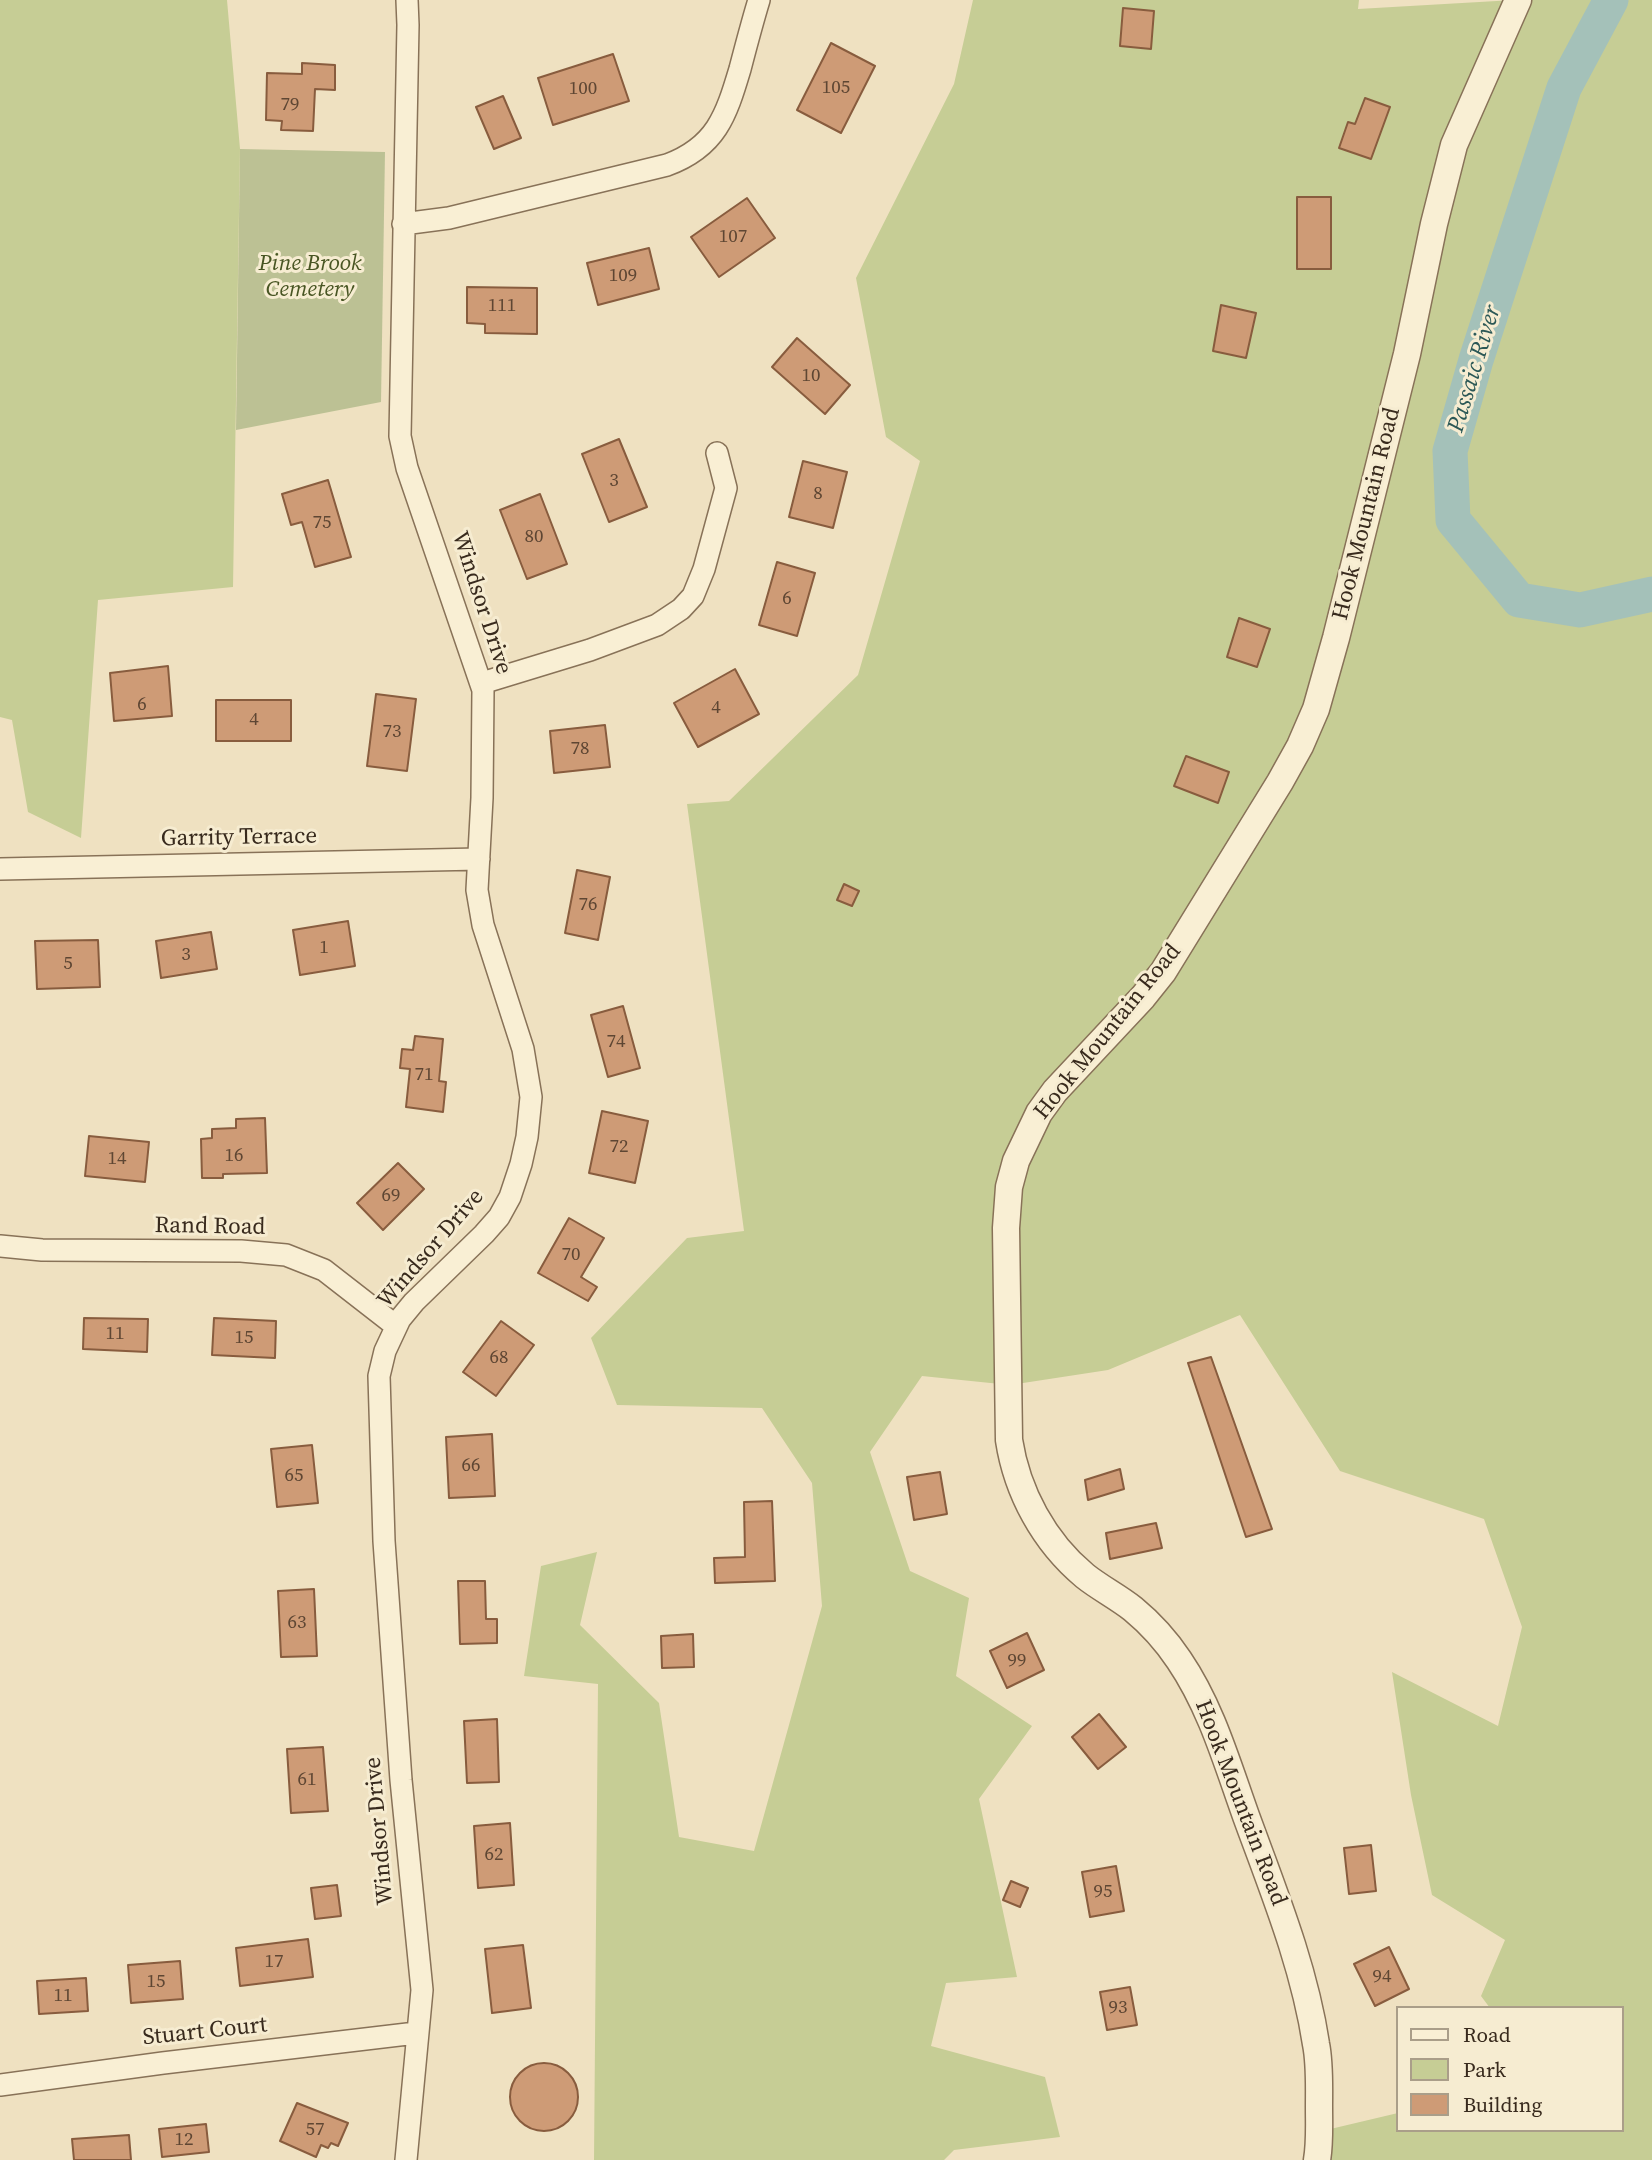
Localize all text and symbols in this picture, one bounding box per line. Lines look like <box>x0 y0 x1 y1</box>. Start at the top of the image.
house number: 105 <box>822 77 850 99</box>
house number: 100 <box>569 78 597 100</box>
house number: 79 <box>281 94 299 116</box>
house number: 107 <box>719 226 747 248</box>
park label: Pine Brook Cemetery <box>258 250 362 304</box>
house number: 109 <box>609 265 637 287</box>
house number: 111 <box>488 295 516 317</box>
water label: Passaic River <box>1442 302 1508 436</box>
house number: 10 <box>802 365 820 387</box>
street label: Hook Mountain Road <box>1327 405 1407 623</box>
house number: 3 <box>609 470 619 492</box>
house number: 8 <box>813 483 823 505</box>
house number: 75 <box>313 512 331 534</box>
house number: 80 <box>525 526 543 548</box>
street label: Windsor Drive <box>445 528 517 678</box>
house number: 6 <box>782 588 792 610</box>
house number: 6 <box>137 694 147 716</box>
house number: 4 <box>711 697 721 719</box>
house number: 4 <box>249 709 259 731</box>
house number: 73 <box>383 721 401 743</box>
house number: 78 <box>571 738 589 760</box>
street label: Garrity Terrace <box>161 823 317 853</box>
house number: 76 <box>579 894 597 916</box>
house number: 1 <box>319 937 329 959</box>
street label: Hook Mountain Road <box>1029 939 1187 1125</box>
house number: 3 <box>181 944 191 966</box>
house number: 5 <box>63 953 73 975</box>
house number: 74 <box>607 1031 625 1053</box>
house number: 71 <box>415 1064 433 1086</box>
house number: 72 <box>610 1136 628 1158</box>
house number: 16 <box>225 1145 243 1167</box>
house number: 14 <box>108 1148 126 1170</box>
street label: Windsor Drive <box>372 1184 490 1314</box>
house number: 69 <box>382 1185 400 1207</box>
street label: Rand Road <box>154 1212 266 1242</box>
house number: 70 <box>562 1244 580 1266</box>
house number: 11 <box>106 1323 124 1345</box>
house number: 15 <box>235 1327 253 1349</box>
house number: 68 <box>490 1347 508 1369</box>
house number: 66 <box>462 1455 480 1477</box>
house number: 65 <box>285 1465 303 1487</box>
house number: 63 <box>288 1612 306 1634</box>
house number: 99 <box>1008 1650 1026 1672</box>
street label: Hook Mountain Road <box>1188 1696 1292 1910</box>
street label: Windsor Drive <box>360 1756 400 1906</box>
house number: 61 <box>298 1769 316 1791</box>
house number: 62 <box>485 1844 503 1866</box>
house number: 95 <box>1094 1881 1112 1903</box>
house number: 17 <box>265 1951 283 1973</box>
house number: 94 <box>1373 1966 1391 1988</box>
house number: 15 <box>147 1971 165 1993</box>
house number: 11 <box>54 1985 72 2007</box>
house number: 93 <box>1109 1997 1127 2019</box>
legend <box>1396 2006 1624 2132</box>
street label: Stuart Court <box>141 2012 269 2052</box>
text: Road <box>1463 2020 1511 2049</box>
text: Park <box>1463 2055 1506 2084</box>
text: Building <box>1463 2090 1542 2119</box>
house number: 57 <box>306 2119 324 2141</box>
house number: 12 <box>175 2129 193 2151</box>

